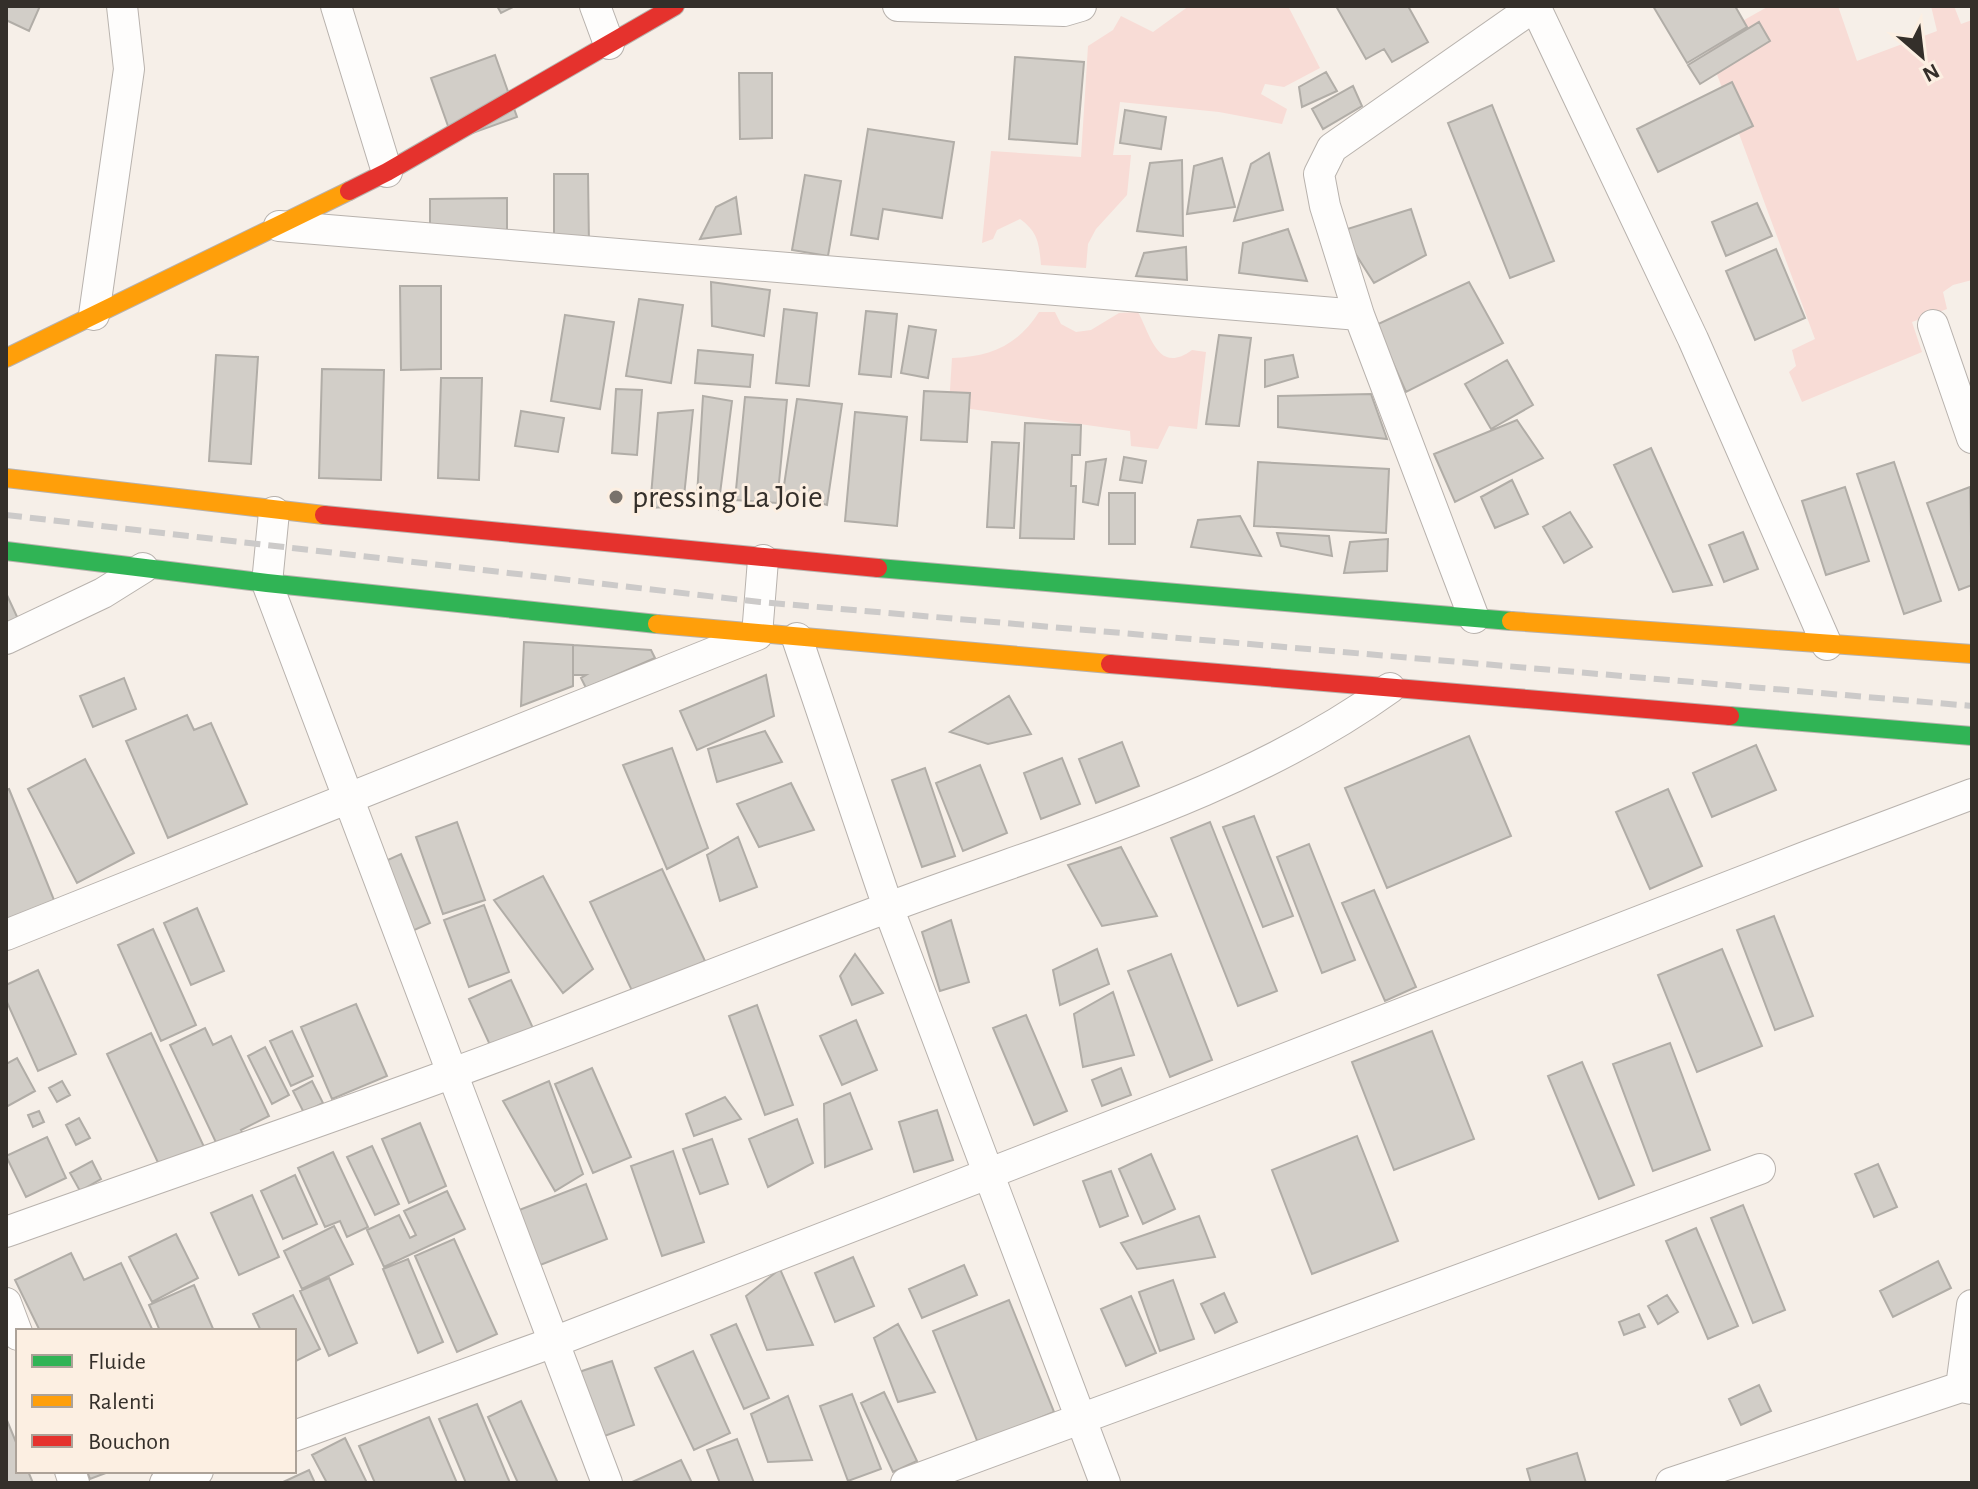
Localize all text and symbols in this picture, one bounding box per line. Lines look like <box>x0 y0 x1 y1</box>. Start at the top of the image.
north arrow <box>1882 16 1962 96</box>
text: N <box>1919 59 1943 86</box>
place label: pressing La Joie <box>632 481 823 513</box>
marker: pressing La Joie <box>607 488 625 506</box>
legend <box>16 1329 296 1473</box>
text: Fluide <box>88 1350 146 1374</box>
text: Ralenti <box>88 1390 155 1414</box>
text: Bouchon <box>88 1430 170 1454</box>

